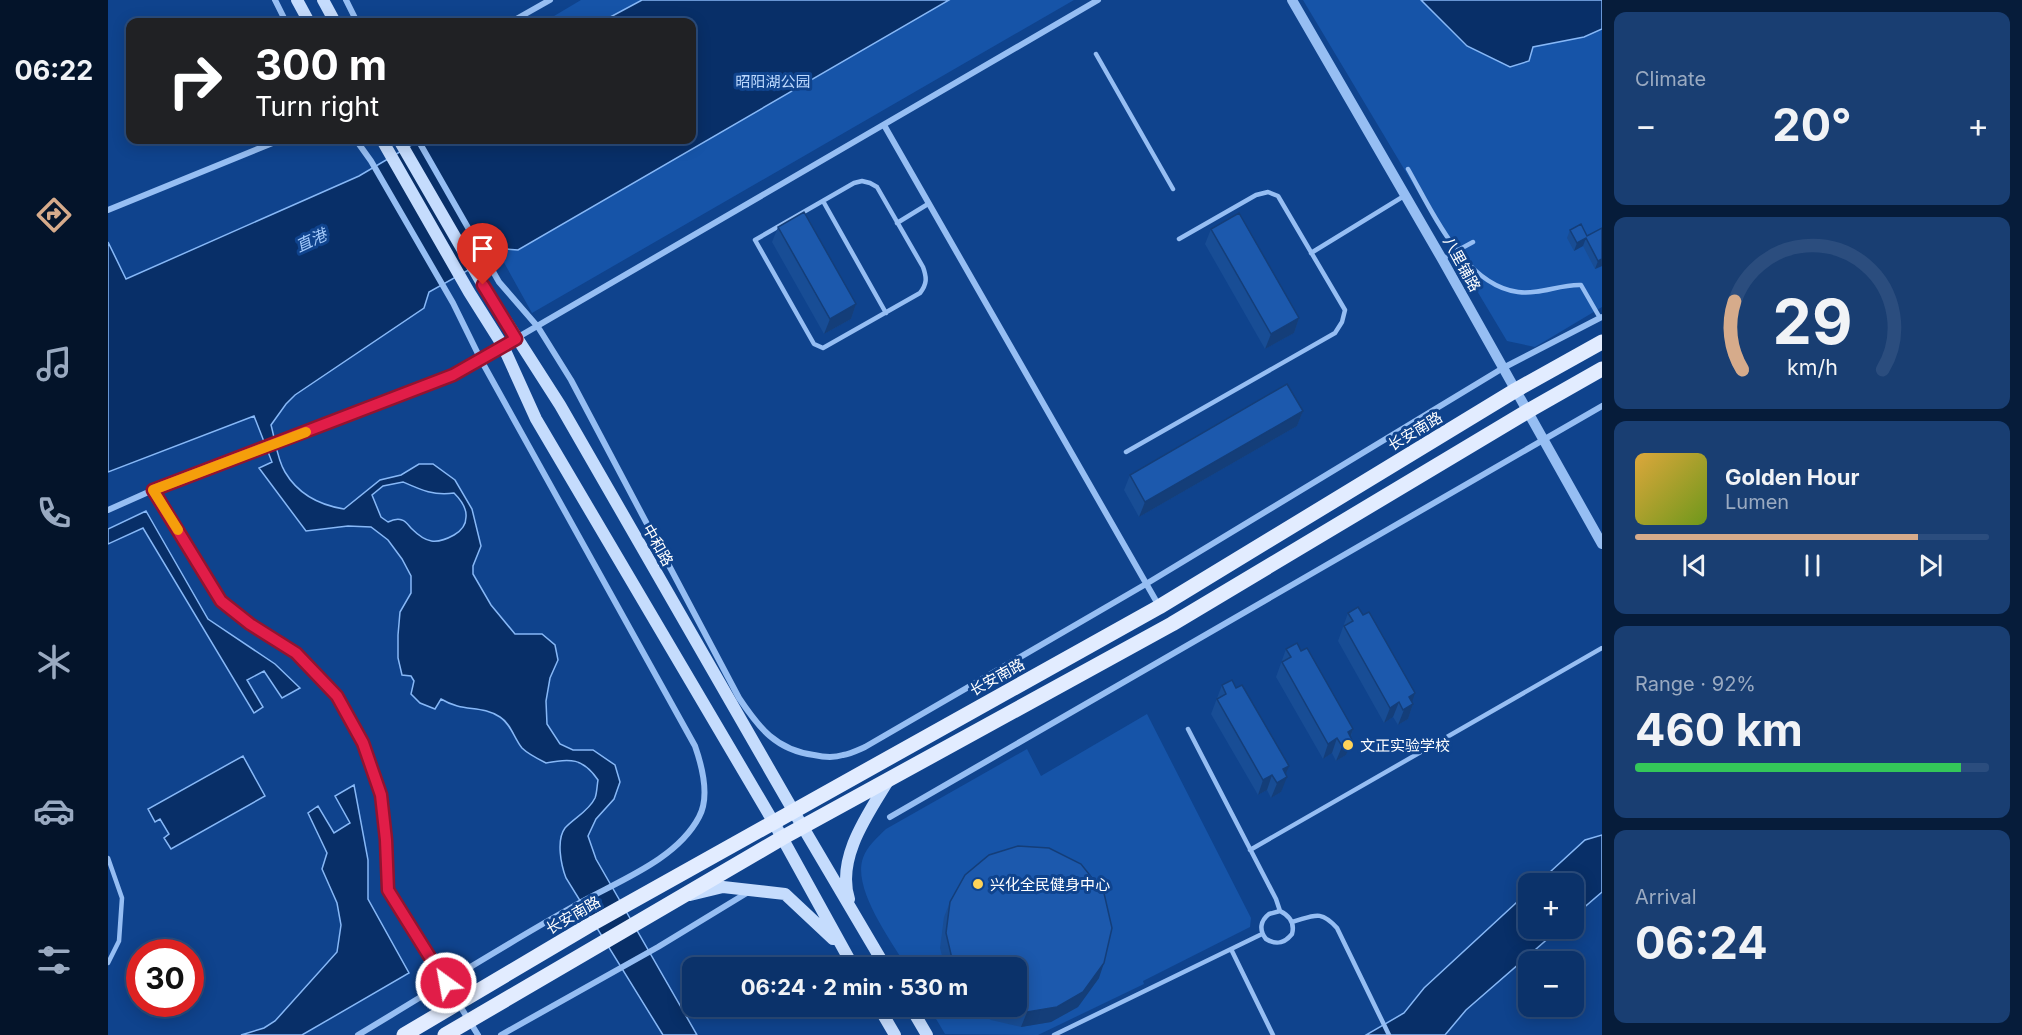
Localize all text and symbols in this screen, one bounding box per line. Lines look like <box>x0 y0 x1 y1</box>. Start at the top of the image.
text: 300 m <box>255 39 387 90</box>
icon: right <box>156 42 234 120</box>
text: 06:22 <box>15 54 93 87</box>
text: Climate <box>1635 67 1706 91</box>
park label: 昭阳湖公园 <box>735 72 811 91</box>
text: Turn right <box>255 90 379 123</box>
text: 20° <box>1772 97 1852 152</box>
text: − <box>1635 105 1657 145</box>
text: + <box>1967 105 1989 145</box>
icon: directions <box>33 194 75 236</box>
water label: 直港 <box>292 223 332 256</box>
pin <box>457 223 508 285</box>
icon: arrive <box>466 232 499 265</box>
street label: 八里铺路 <box>1439 233 1485 295</box>
text: 29 <box>1772 284 1852 359</box>
icon: music <box>33 343 75 385</box>
text: km/h <box>1787 354 1837 380</box>
street label: 长安南路 <box>1384 407 1446 455</box>
text: Golden Hour <box>1725 464 1859 490</box>
text: Lumen <box>1725 490 1789 514</box>
icon: phone <box>33 492 75 534</box>
street label: 中和路 <box>639 521 677 569</box>
icon: previous <box>1678 549 1711 582</box>
icon: pause <box>1796 549 1829 582</box>
icon: next <box>1914 549 1947 582</box>
icon: climate <box>33 641 75 683</box>
street label: 长安南路 <box>966 654 1028 700</box>
text: Range · 92% <box>1635 672 1756 696</box>
text: 460 km <box>1635 702 1803 757</box>
place label: 文正实验学校 <box>1360 736 1450 755</box>
marker: 文正实验学校 <box>1341 738 1355 752</box>
icon: car <box>33 790 75 832</box>
map controls <box>1518 873 1584 1017</box>
button: + <box>1518 873 1584 939</box>
place label: 兴化全民健身中心 <box>990 875 1110 894</box>
marker: 兴化全民健身中心 <box>971 877 985 891</box>
text: Arrival <box>1635 885 1697 909</box>
street label: 长安南路 <box>542 892 604 938</box>
text: 06:24 <box>1635 915 1768 970</box>
icon: filters <box>33 939 75 981</box>
speed limit sign: 30 <box>126 939 204 1017</box>
position arrow <box>414 951 478 1015</box>
button: − <box>1518 951 1584 1017</box>
text: 06:24 · 2 min · 530 m <box>741 974 968 1000</box>

